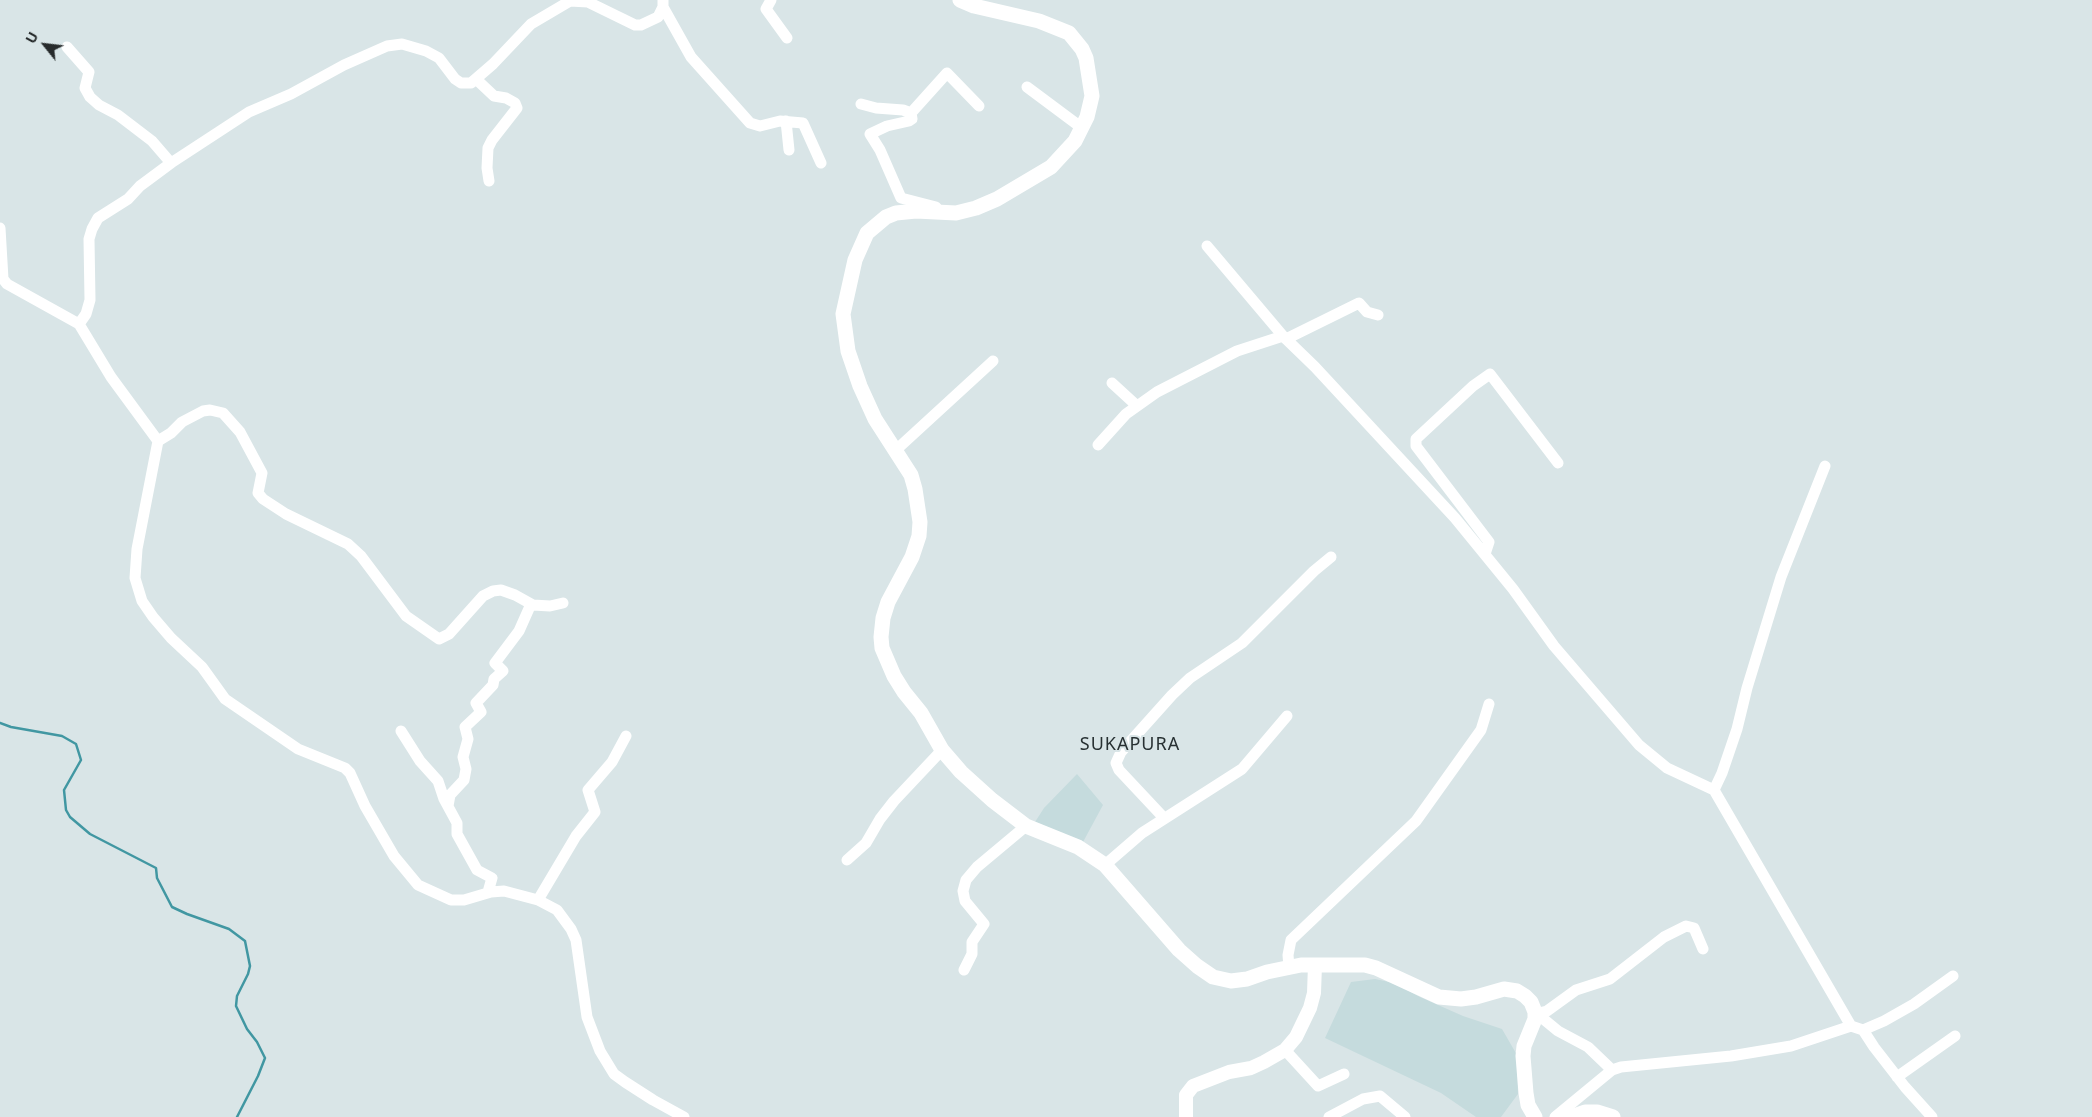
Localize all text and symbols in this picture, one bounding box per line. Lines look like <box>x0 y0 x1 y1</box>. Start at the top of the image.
north arrow <box>20 20 70 70</box>
text: U <box>21 28 42 47</box>
district label: SUKAPURA <box>1079 734 1181 756</box>

